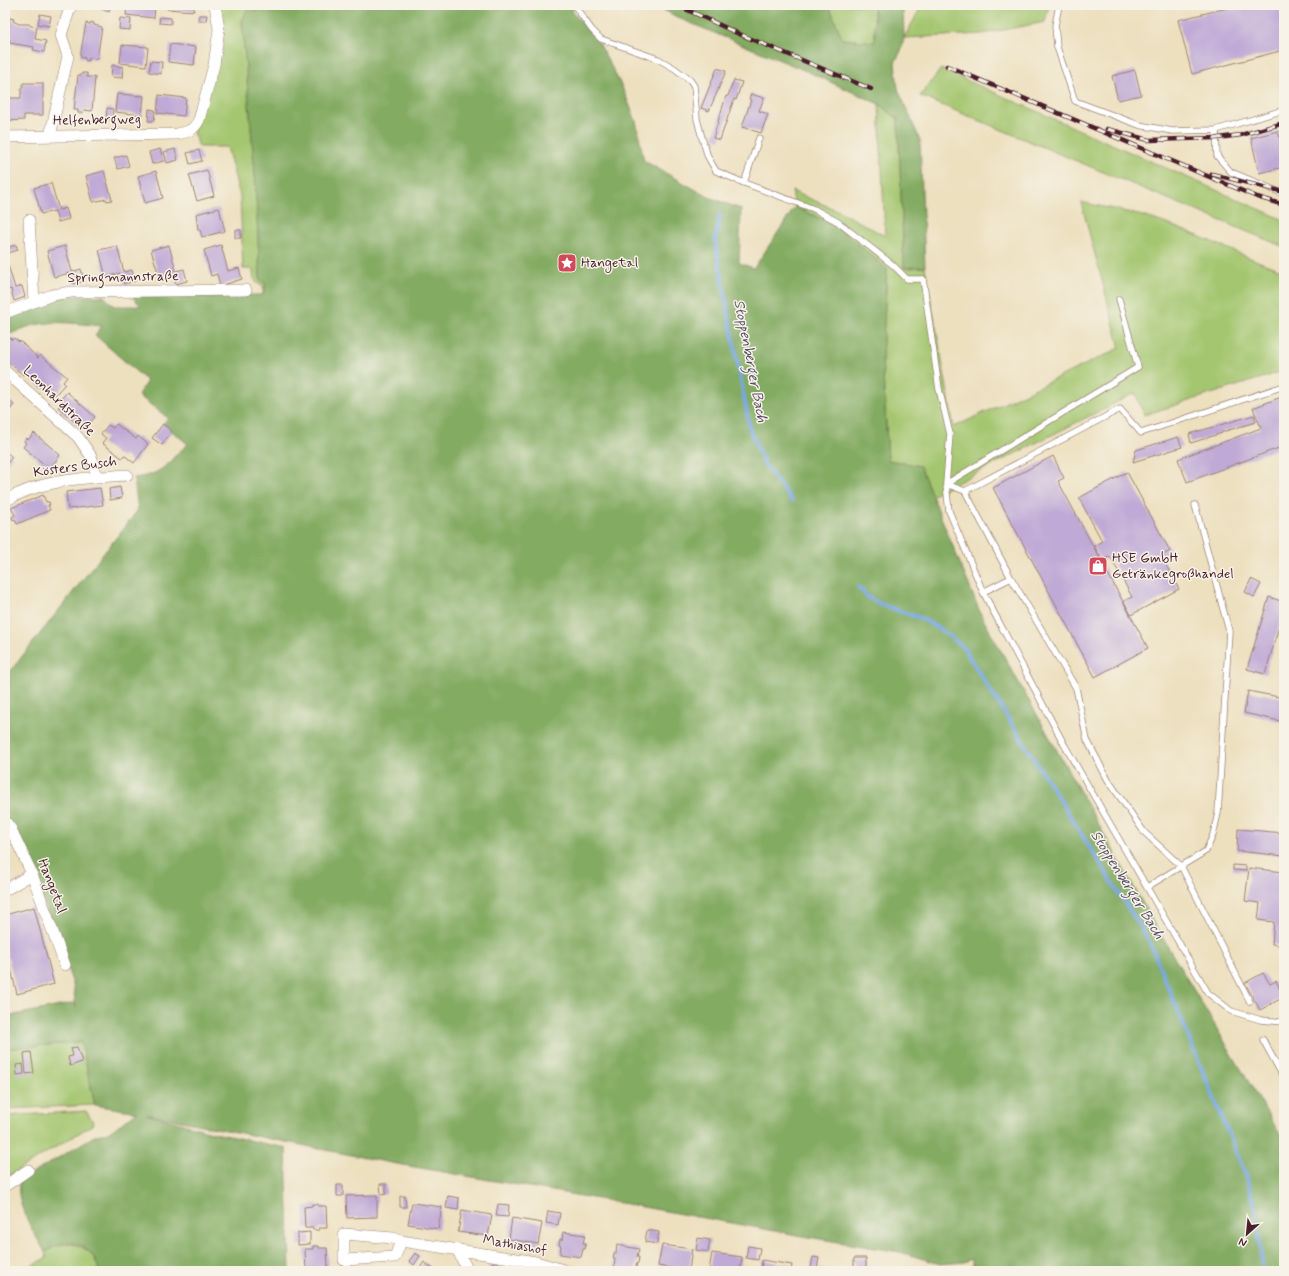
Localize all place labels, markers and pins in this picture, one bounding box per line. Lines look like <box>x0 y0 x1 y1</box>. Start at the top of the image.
place icon: Hangetal <box>556 252 578 274</box>
place label: Hangetal <box>581 254 638 273</box>
place label: HSE GmbH Getränkegroßhandel <box>1112 549 1234 584</box>
shop icon: HSE GmbH Getränkegroßhandel <box>1087 555 1109 577</box>

